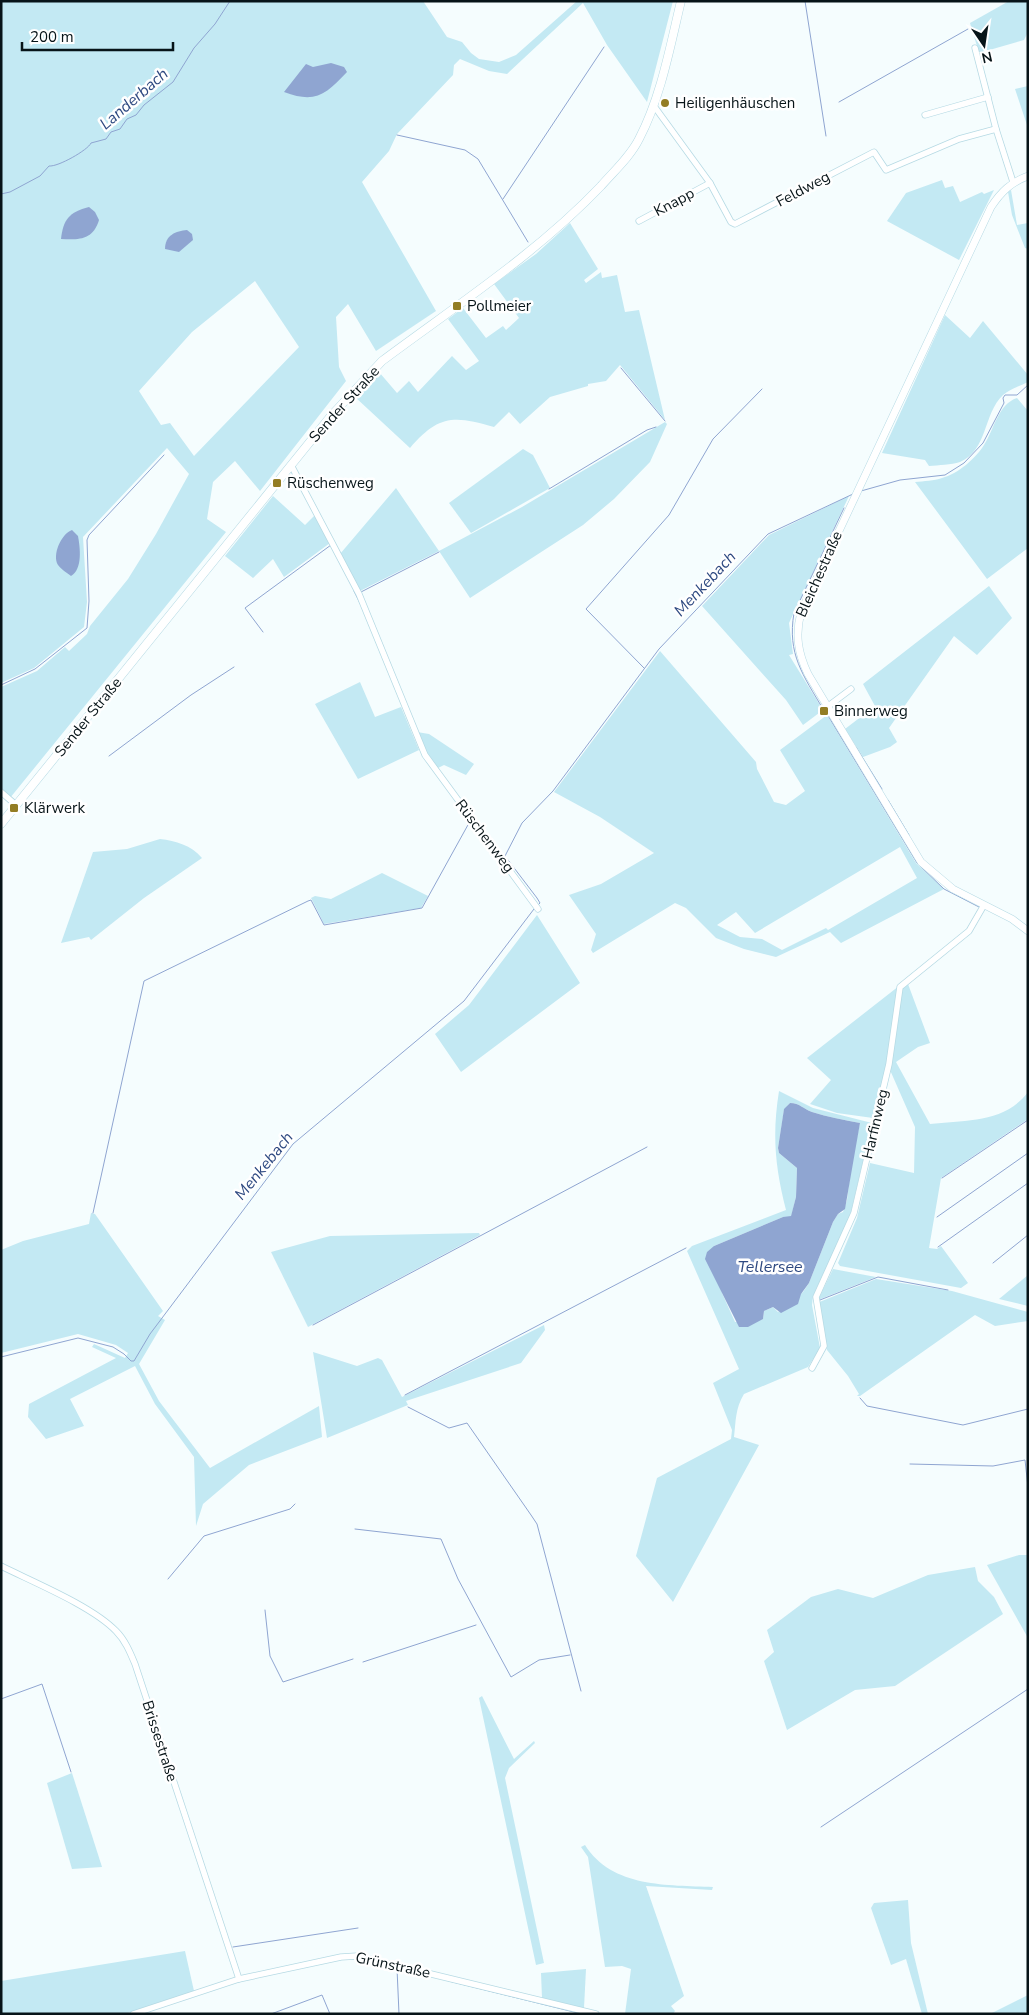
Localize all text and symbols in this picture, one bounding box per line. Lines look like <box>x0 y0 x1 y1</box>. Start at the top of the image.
scale bar <box>22 20 174 52</box>
north arrow <box>959 20 1009 70</box>
text: 200 m <box>30 27 74 47</box>
text: N <box>980 47 994 68</box>
water label: Landerbach <box>95 63 173 135</box>
place label: Heiligenhäuschen <box>675 93 795 113</box>
marker: Heiligenhäuschen <box>659 97 671 109</box>
street label: Feldweg <box>773 166 833 212</box>
street label: Knapp <box>650 183 698 221</box>
place label: Pollmeier <box>467 296 532 316</box>
marker: Pollmeier <box>451 300 463 312</box>
street label: Sender Straße <box>304 361 384 447</box>
place label: Rüschenweg <box>287 473 374 493</box>
marker: Rüschenweg <box>271 477 283 489</box>
street label: Bleichestraße <box>791 528 847 620</box>
water label: Menkebach <box>669 547 741 621</box>
street label: Sender Straße <box>50 673 126 761</box>
place label: Binnerweg <box>834 701 908 721</box>
marker: Binnerweg <box>818 705 830 717</box>
street label: Rüschenweg <box>451 795 519 877</box>
place label: Klärwerk <box>24 798 85 818</box>
marker: Klärwerk <box>8 802 20 814</box>
street label: Harfinweg <box>857 1087 893 1161</box>
water label: Menkebach <box>230 1127 298 1205</box>
water label: Tellersee <box>737 1256 803 1278</box>
street label: Brissestraße <box>137 1698 183 1784</box>
street label: Grünstraße <box>354 1947 432 1983</box>

